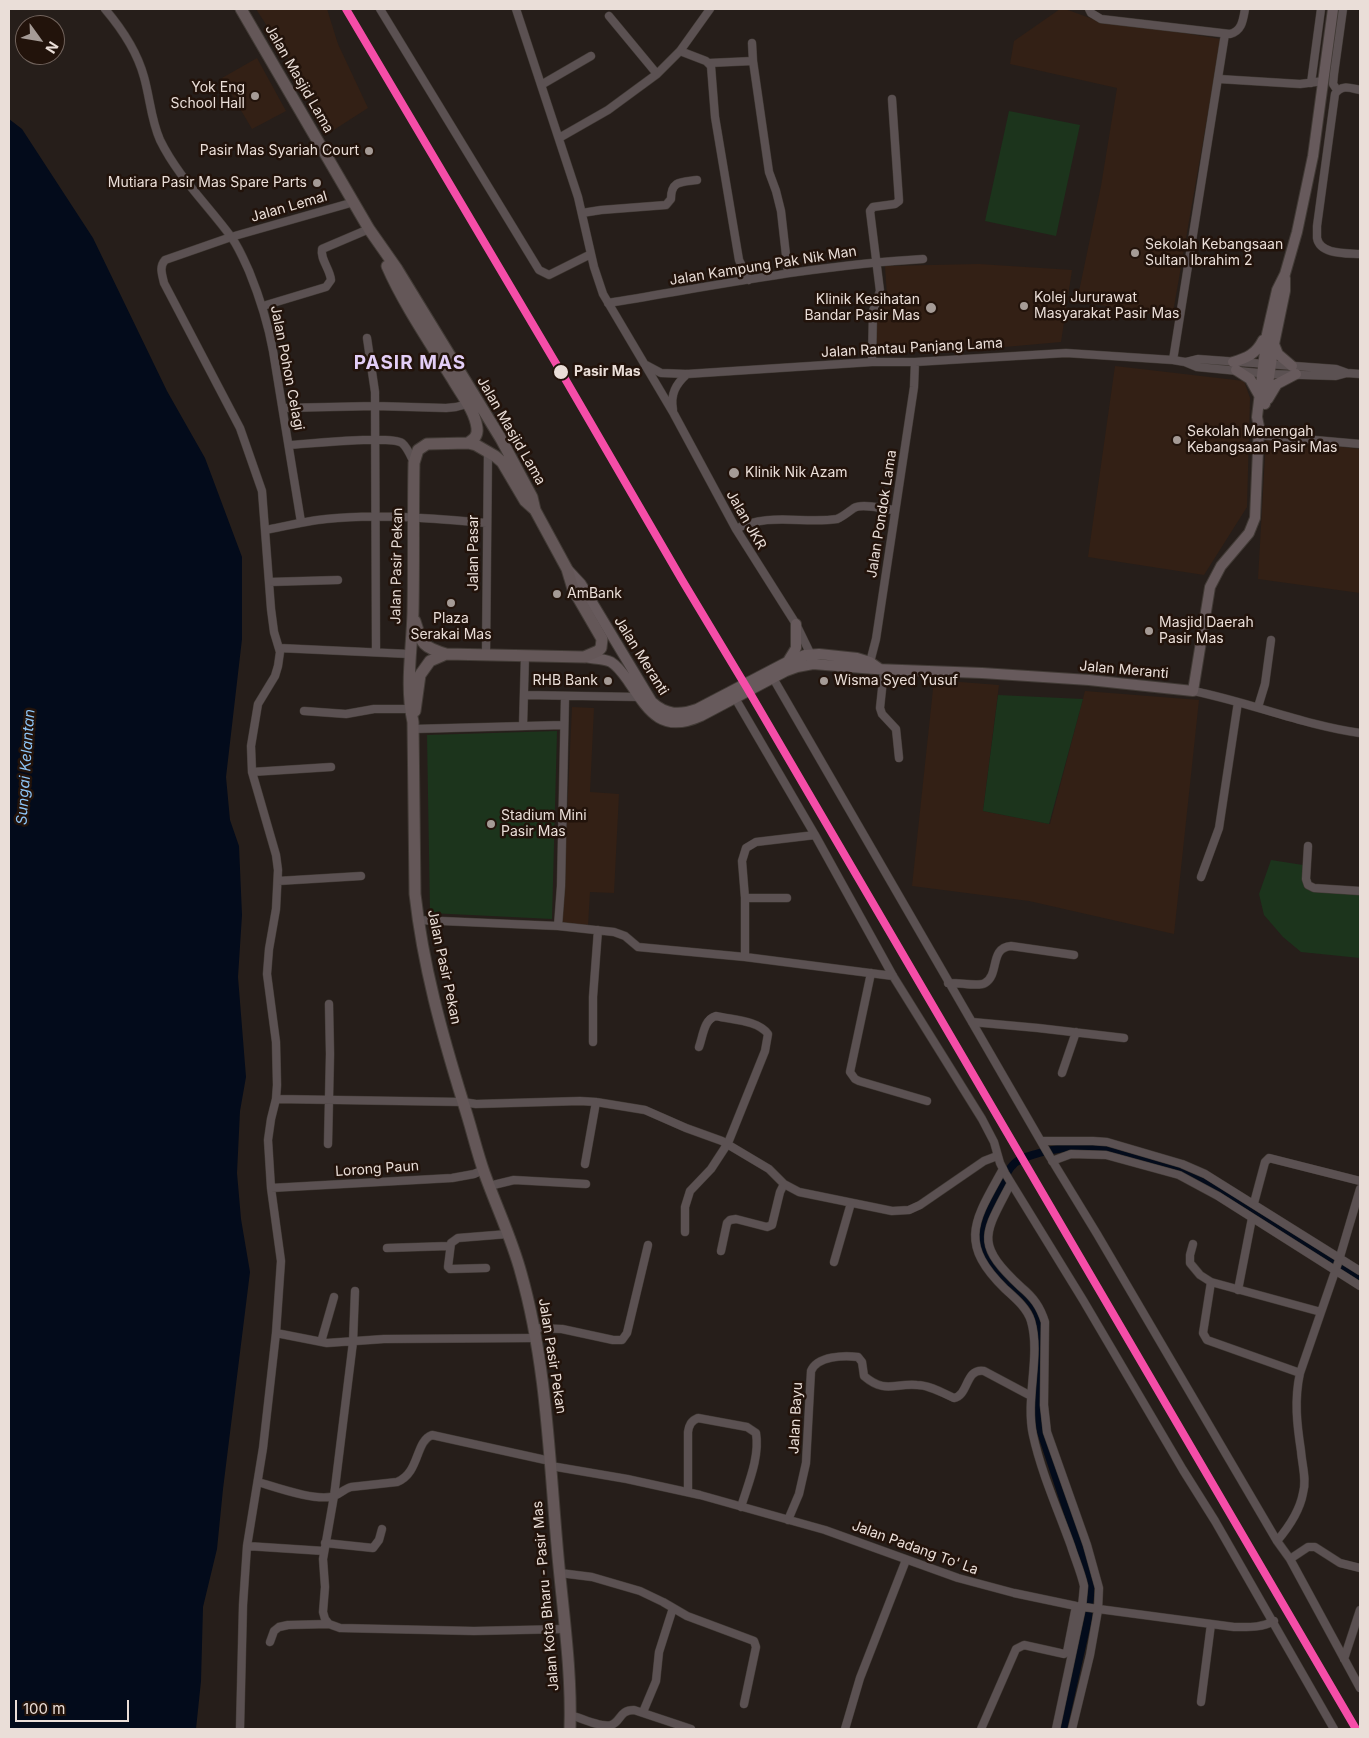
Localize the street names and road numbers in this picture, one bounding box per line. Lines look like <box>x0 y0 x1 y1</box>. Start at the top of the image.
street label: Jalan Masjid Lama <box>261 22 337 136</box>
street label: Jalan Lemal <box>249 188 329 226</box>
street label: Jalan Kampung Pak Nik Man <box>668 243 858 289</box>
street label: Jalan Pohon Celagi <box>267 304 307 432</box>
street label: Jalan Rantau Panjang Lama <box>821 335 1003 361</box>
street label: Jalan Masjid Lama <box>473 374 549 488</box>
street label: Jalan Pondok Lama <box>864 449 900 579</box>
street label: Jalan JKR <box>722 487 770 553</box>
street label: Jalan Pasir Pekan <box>388 507 406 625</box>
street label: Jalan Pasar <box>466 515 482 591</box>
street label: Jalan Meranti <box>610 614 672 698</box>
street label: Jalan Meranti <box>1079 658 1169 682</box>
street label: Jalan Pasir Pekan <box>424 908 464 1026</box>
street label: Lorong Paun <box>335 1158 419 1180</box>
street label: Jalan Pasir Pekan <box>535 1297 569 1415</box>
street label: Jalan Bayu <box>786 1381 806 1455</box>
street label: Jalan Kota Bharu - Pasir Mas <box>529 1500 563 1692</box>
street label: Jalan Padang To' La <box>849 1517 981 1579</box>

